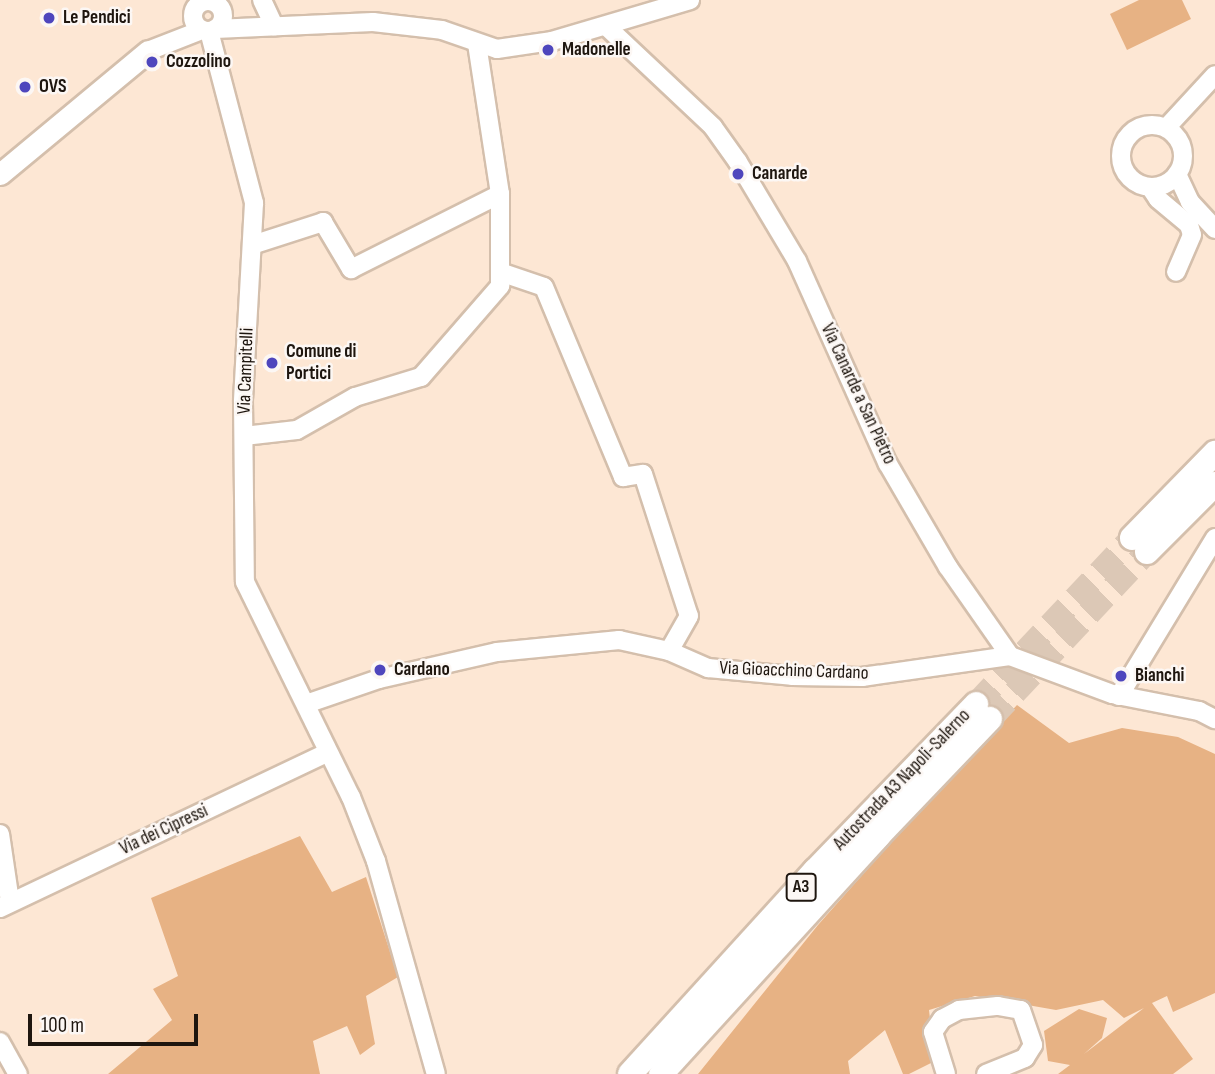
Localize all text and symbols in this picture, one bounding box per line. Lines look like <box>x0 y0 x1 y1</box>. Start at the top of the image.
place label: Le Pendici <box>63 7 131 29</box>
marker: Le Pendici <box>41 10 57 26</box>
place label: Madonelle <box>562 39 631 61</box>
marker: Madonelle <box>540 42 556 58</box>
place label: Cozzolino <box>166 51 231 73</box>
marker: Cozzolino <box>144 54 160 70</box>
place label: OVS <box>39 76 67 98</box>
marker: OVS <box>17 79 33 95</box>
place label: Canarde <box>752 163 808 185</box>
marker: Canarde <box>730 166 746 182</box>
street label: Via Canarde a San Pietro <box>815 320 901 468</box>
street label: Via Campitelli <box>233 327 259 415</box>
place label: Comune di Portici <box>286 341 356 385</box>
marker: Comune di Portici <box>264 355 280 371</box>
street label: Via Gioacchino Cardano <box>719 657 869 685</box>
place label: Cardano <box>394 659 450 681</box>
marker: Cardano <box>372 662 388 678</box>
place label: Bianchi <box>1135 665 1184 687</box>
marker: Bianchi <box>1113 668 1129 684</box>
street label: Autostrada A3 Napoli-Salerno <box>829 705 975 855</box>
street label: Via dei Cipressi <box>116 800 212 860</box>
road number: A3 <box>785 872 817 902</box>
scale bar <box>32 1000 201 1044</box>
text: 100 m <box>41 1013 84 1038</box>

